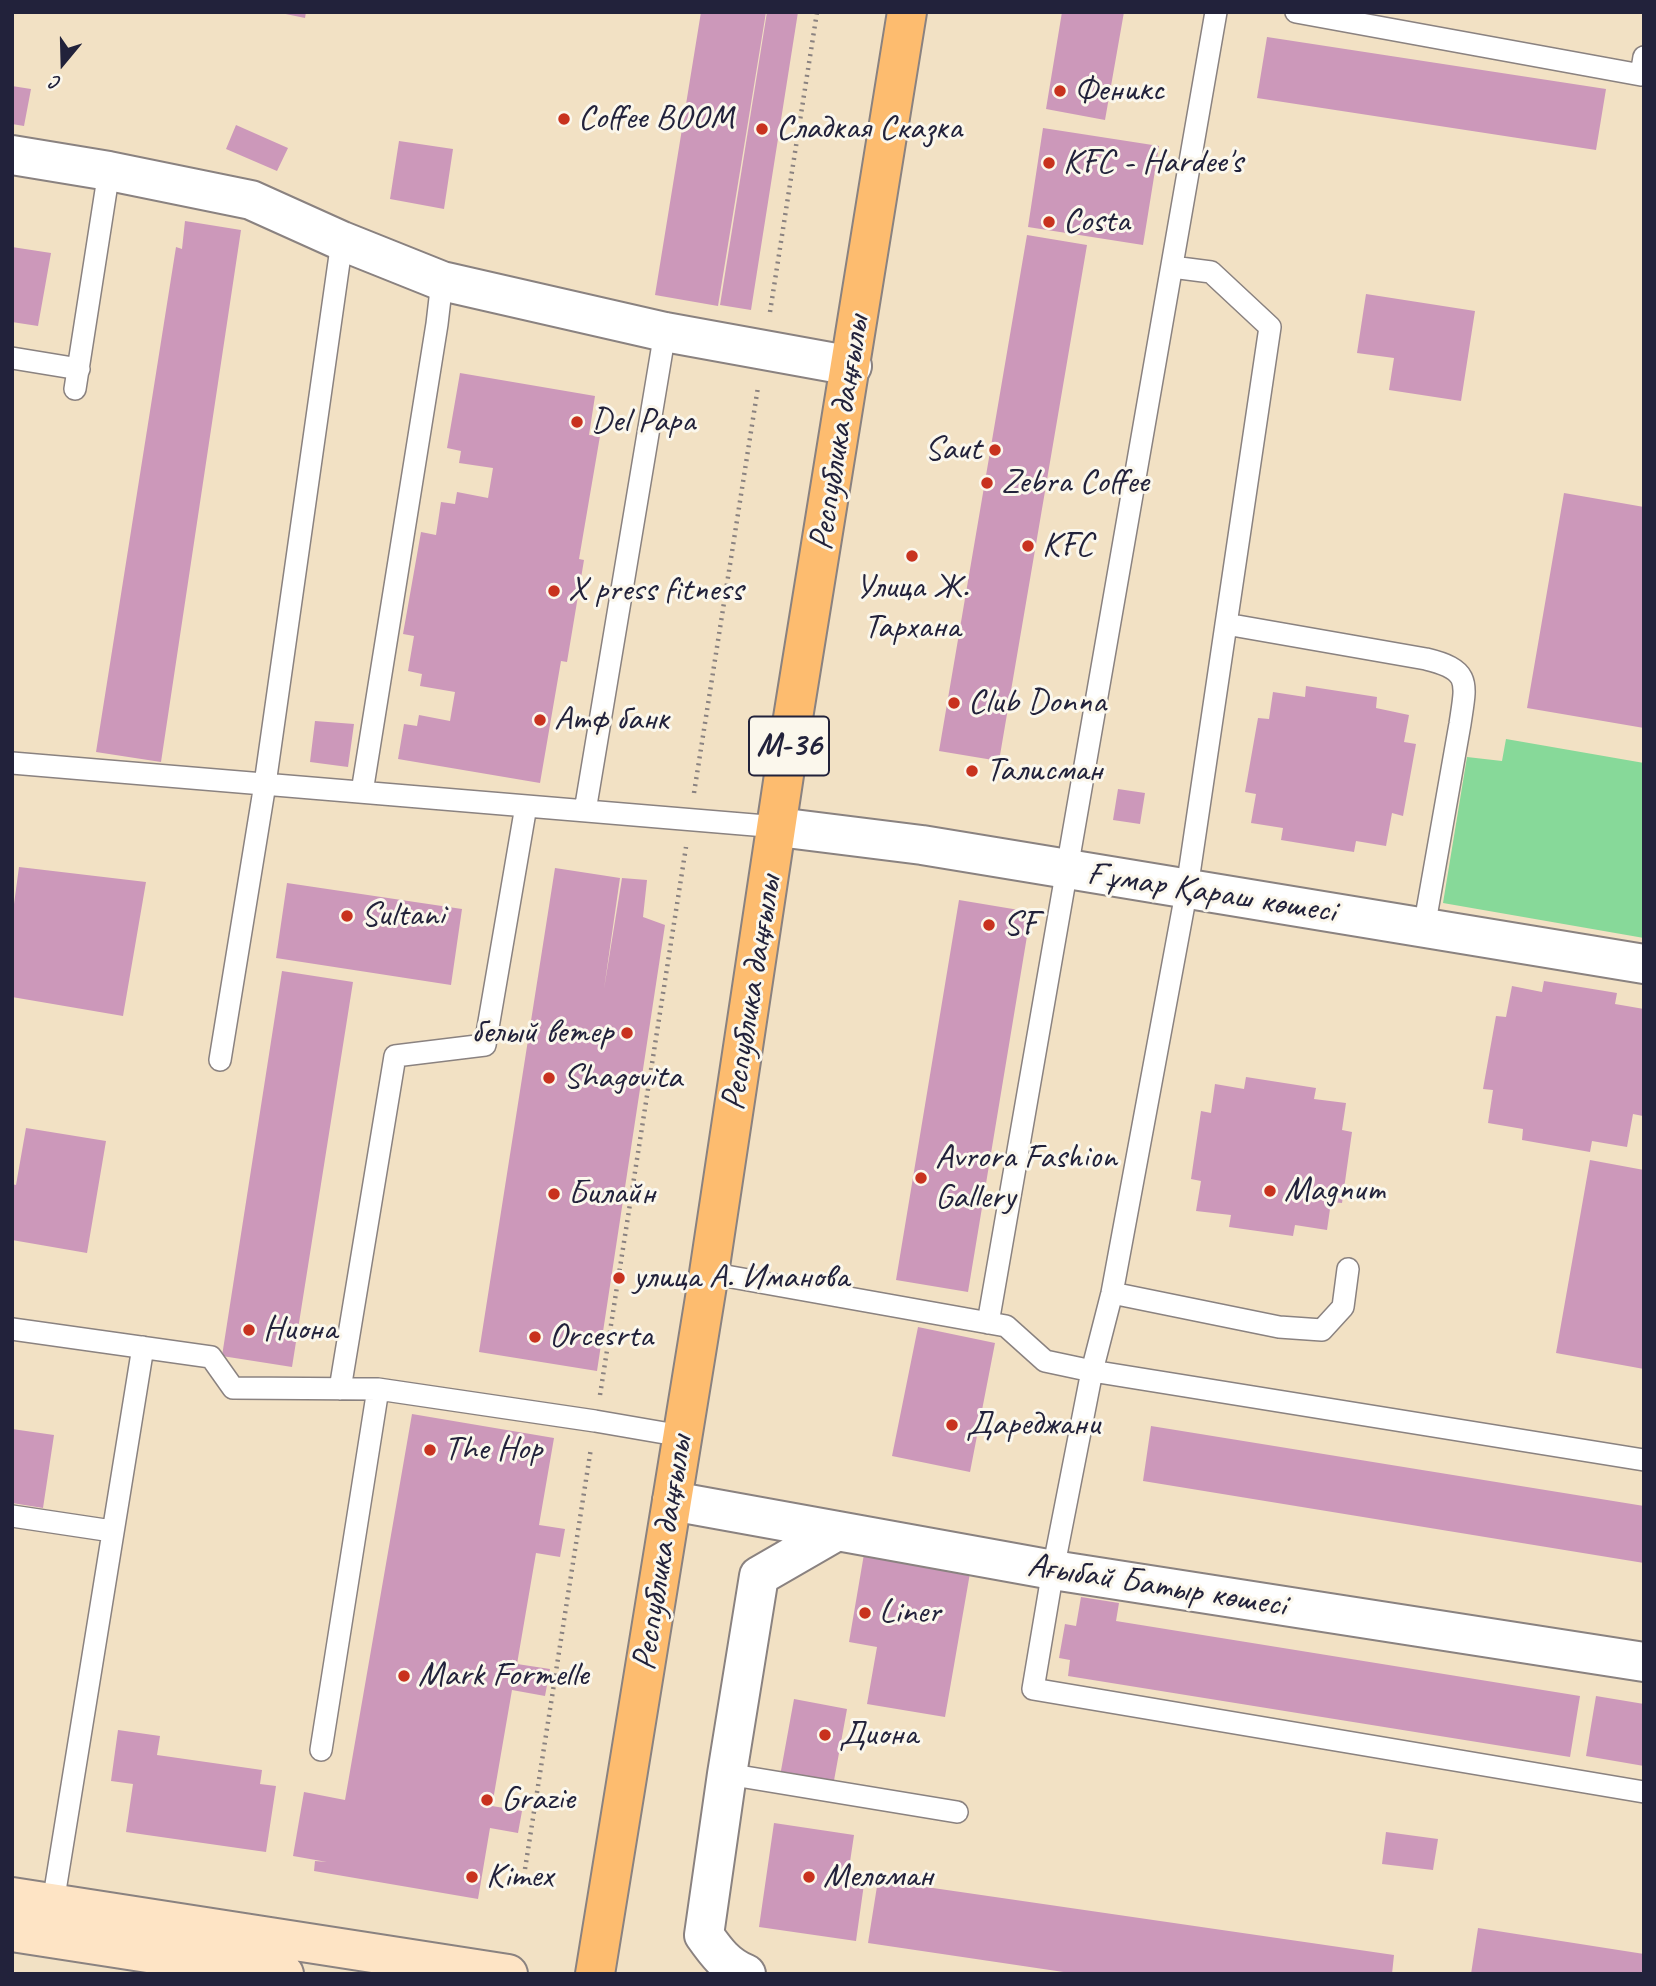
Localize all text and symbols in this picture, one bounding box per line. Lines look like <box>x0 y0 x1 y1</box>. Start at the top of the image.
north arrow <box>28 28 98 98</box>
text: С <box>48 70 64 96</box>
place label: Феникс <box>1074 70 1164 112</box>
marker: Феникс <box>1052 83 1068 99</box>
place label: Coffee BOOM <box>578 98 734 140</box>
place label: Сладкая Сказка <box>776 108 962 150</box>
marker: Coffee BOOM <box>556 111 572 127</box>
marker: Сладкая Сказка <box>754 121 770 137</box>
place label: KFC - Hardee's <box>1063 142 1242 184</box>
marker: KFC - Hardee's <box>1041 155 1057 171</box>
place label: Costa <box>1063 201 1129 243</box>
marker: Costa <box>1041 214 1057 230</box>
street label: Республика даңғылы <box>801 313 879 553</box>
place label: Del Papa <box>591 401 695 443</box>
marker: Del Papa <box>569 414 585 430</box>
place label: Saut <box>925 429 981 471</box>
marker: Saut <box>987 442 1003 458</box>
place label: Zebra Coffee <box>1001 462 1149 504</box>
marker: Zebra Coffee <box>979 475 995 491</box>
place label: KFC <box>1042 525 1093 567</box>
marker: KFC <box>1020 538 1036 554</box>
marker: Улица Ж. Тархана <box>904 548 920 564</box>
place label: Улица Ж. Тархана <box>855 567 969 649</box>
place label: X press fitness <box>568 570 743 612</box>
marker: X press fitness <box>546 583 562 599</box>
place label: Club Donna <box>968 682 1106 724</box>
marker: Club Donna <box>946 695 962 711</box>
place label: Атф банк <box>554 699 669 741</box>
marker: Атф банк <box>532 712 548 728</box>
road number: M-36 <box>749 716 829 776</box>
place label: Талисман <box>986 750 1102 792</box>
marker: Талисман <box>964 763 980 779</box>
street label: Ғұмар Қараш көшесі <box>1083 853 1339 933</box>
street label: Республика даңғылы <box>713 873 791 1113</box>
place label: Sultani <box>361 895 444 937</box>
place label: SF <box>1003 904 1037 946</box>
marker: Sultani <box>339 908 355 924</box>
marker: SF <box>981 917 997 933</box>
place label: белый ветер <box>471 1012 613 1054</box>
marker: белый ветер <box>619 1025 635 1041</box>
place label: Shagovita <box>563 1057 682 1099</box>
marker: Shagovita <box>541 1070 557 1086</box>
place label: Avrora Fashion Gallery <box>935 1137 1117 1219</box>
marker: Avrora Fashion Gallery <box>913 1170 929 1186</box>
place label: Magnum <box>1284 1170 1385 1212</box>
place label: Билайн <box>568 1173 655 1215</box>
marker: Magnum <box>1262 1183 1278 1199</box>
marker: Билайн <box>546 1186 562 1202</box>
place label: улица А. Иманова <box>633 1257 849 1299</box>
marker: улица А. Иманова <box>611 1270 627 1286</box>
place label: Ниона <box>263 1309 337 1351</box>
place label: Orcesrta <box>549 1316 653 1358</box>
marker: Ниона <box>241 1322 257 1338</box>
marker: Orcesrta <box>527 1329 543 1345</box>
place label: Дареджани <box>966 1404 1100 1446</box>
marker: Дареджани <box>944 1417 960 1433</box>
place label: The Hop <box>444 1429 542 1471</box>
street label: Республика даңғылы <box>624 1433 702 1673</box>
marker: The Hop <box>422 1442 438 1458</box>
street label: Ағыбай Батыр көшесі <box>1025 1545 1289 1627</box>
place label: Liner <box>879 1592 941 1634</box>
marker: Liner <box>857 1605 873 1621</box>
place label: Mark Formelle <box>418 1655 588 1697</box>
marker: Mark Formelle <box>396 1668 412 1684</box>
place label: Диона <box>839 1714 918 1756</box>
marker: Диона <box>817 1727 833 1743</box>
place label: Grazie <box>501 1779 575 1821</box>
marker: Grazie <box>479 1792 495 1808</box>
place label: Kimex <box>486 1856 553 1898</box>
place label: Меломан <box>823 1856 933 1898</box>
marker: Kimex <box>464 1869 480 1885</box>
marker: Меломан <box>801 1869 817 1885</box>

